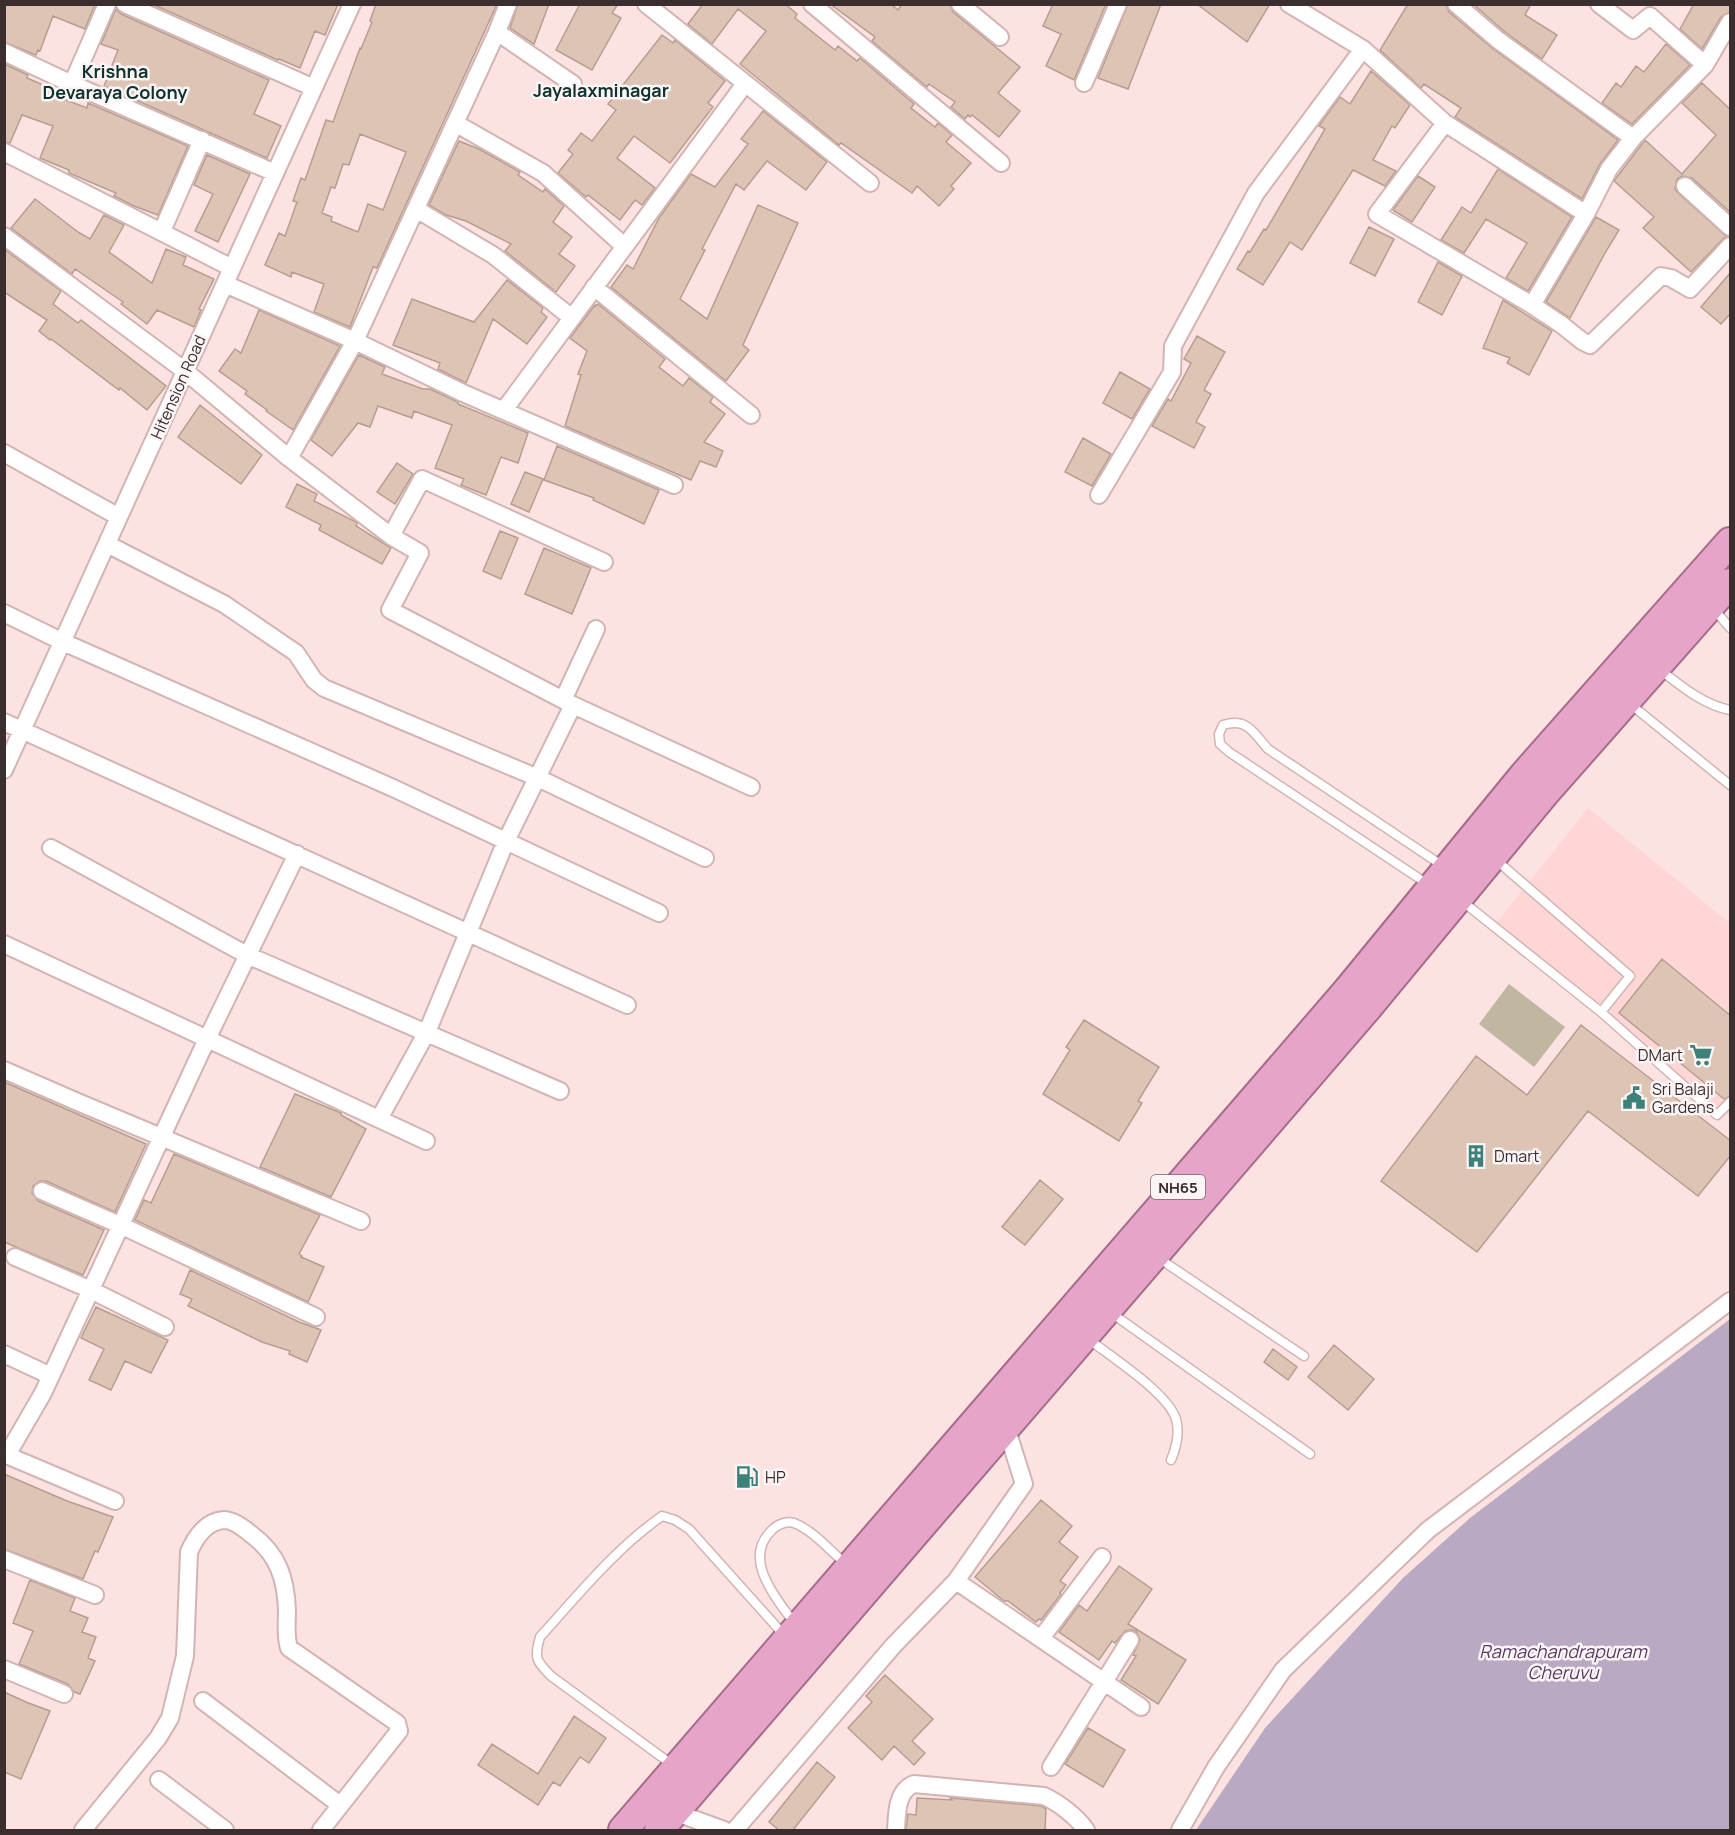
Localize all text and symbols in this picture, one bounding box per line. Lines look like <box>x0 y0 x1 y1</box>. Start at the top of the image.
district label: Krishna Devaraya Colony <box>43 59 187 104</box>
district label: Jayalaxminagar <box>533 78 669 102</box>
street label: Hitension Road <box>145 332 211 442</box>
supermarket icon: DMart <box>1688 1042 1714 1068</box>
place label: DMart <box>1638 1044 1683 1066</box>
place label: Sri Balaji Gardens <box>1652 1078 1714 1118</box>
public building icon: Sri Balaji Gardens <box>1621 1085 1647 1111</box>
building icon: Dmart <box>1463 1143 1489 1169</box>
place label: Dmart <box>1494 1145 1539 1167</box>
road number: NH65 <box>1151 1175 1205 1199</box>
fuel station icon: HP <box>734 1464 760 1490</box>
place label: HP <box>765 1466 786 1488</box>
water label: Ramachandrapuram Cheruvu <box>1479 1639 1648 1684</box>

